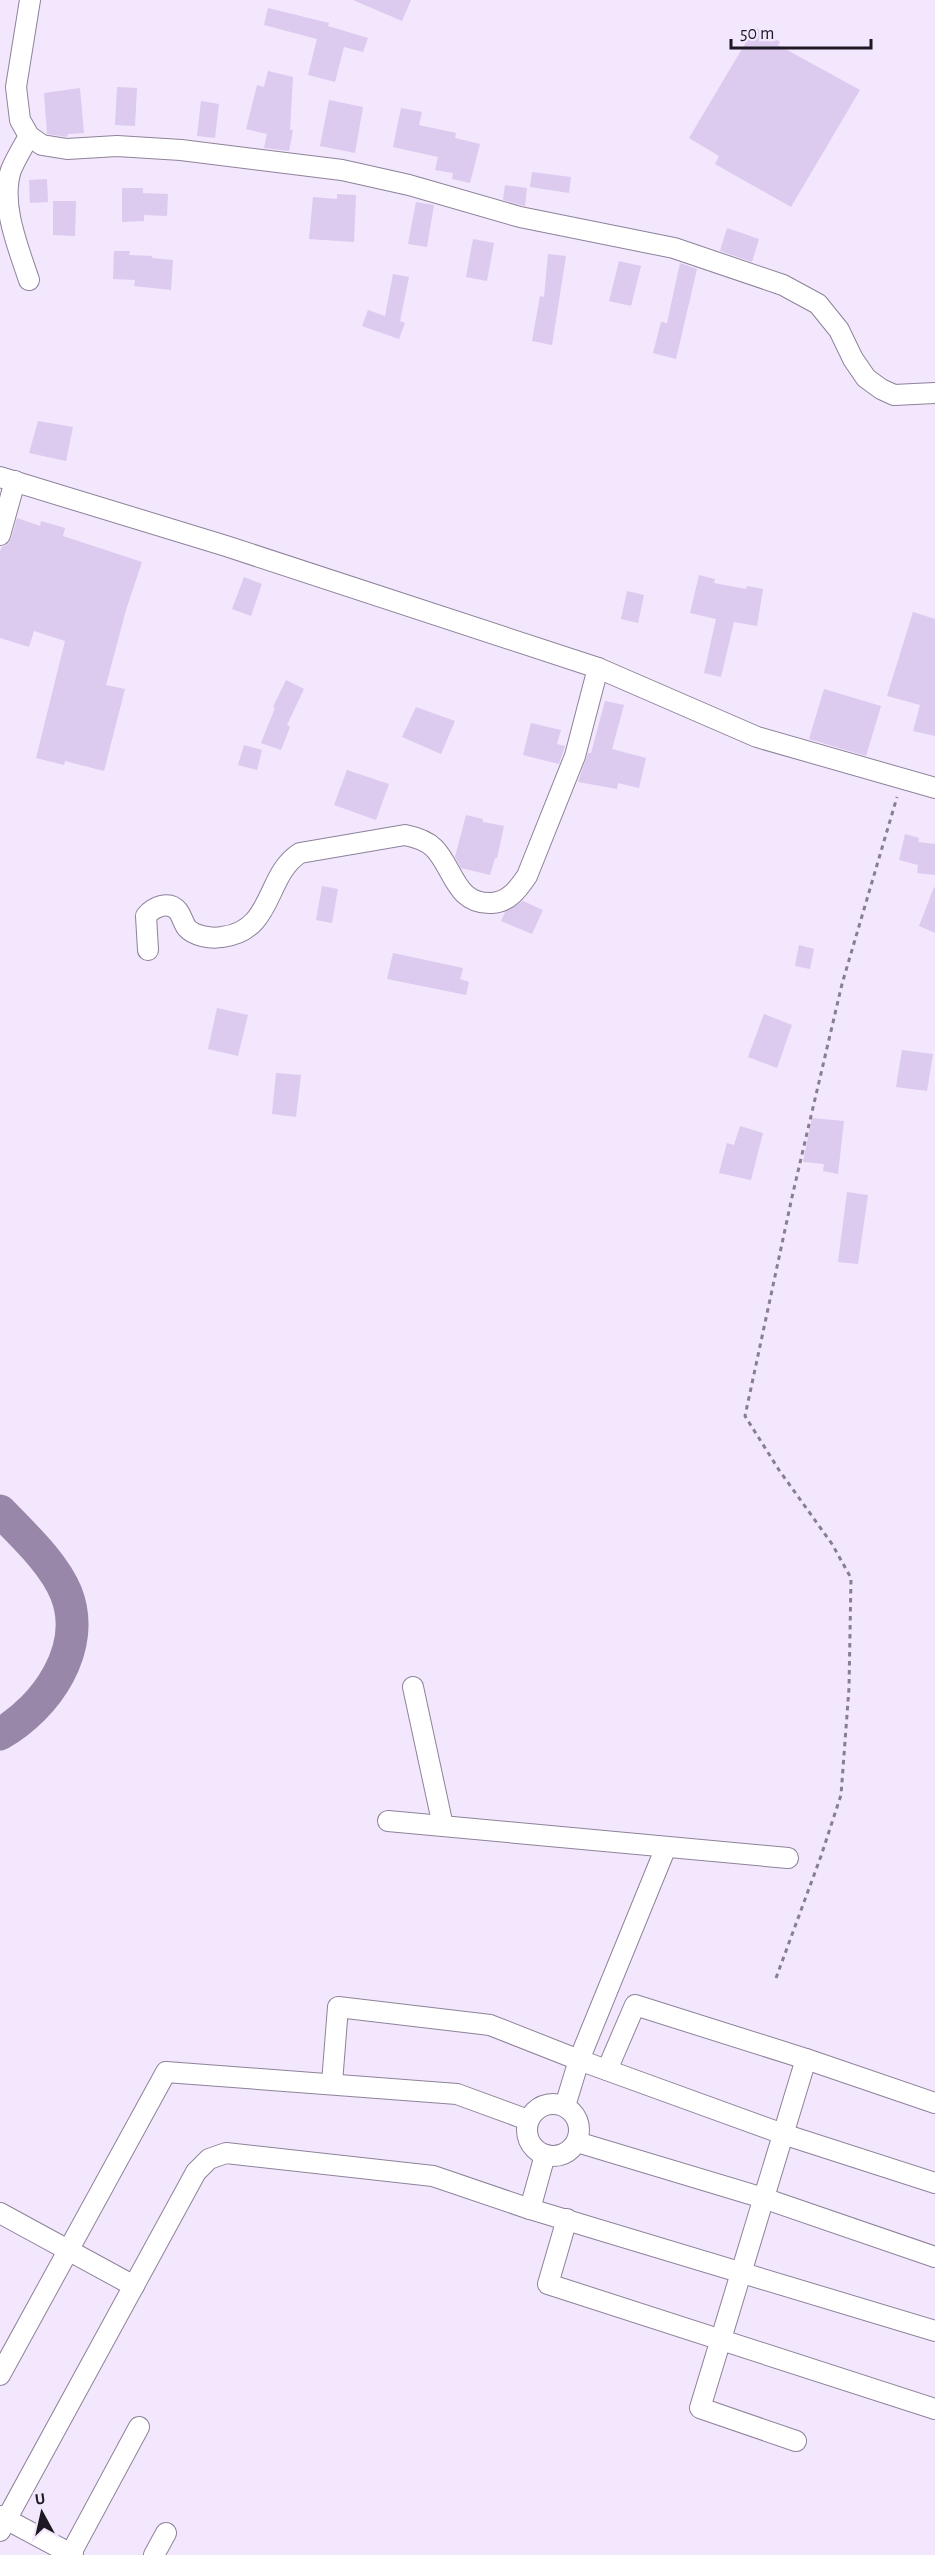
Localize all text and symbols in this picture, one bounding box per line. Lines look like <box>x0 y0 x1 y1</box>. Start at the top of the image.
scale bar <box>731 12 870 50</box>
text: 50 m <box>740 25 774 43</box>
north arrow <box>12 2483 72 2543</box>
text: U <box>34 2491 46 2508</box>

